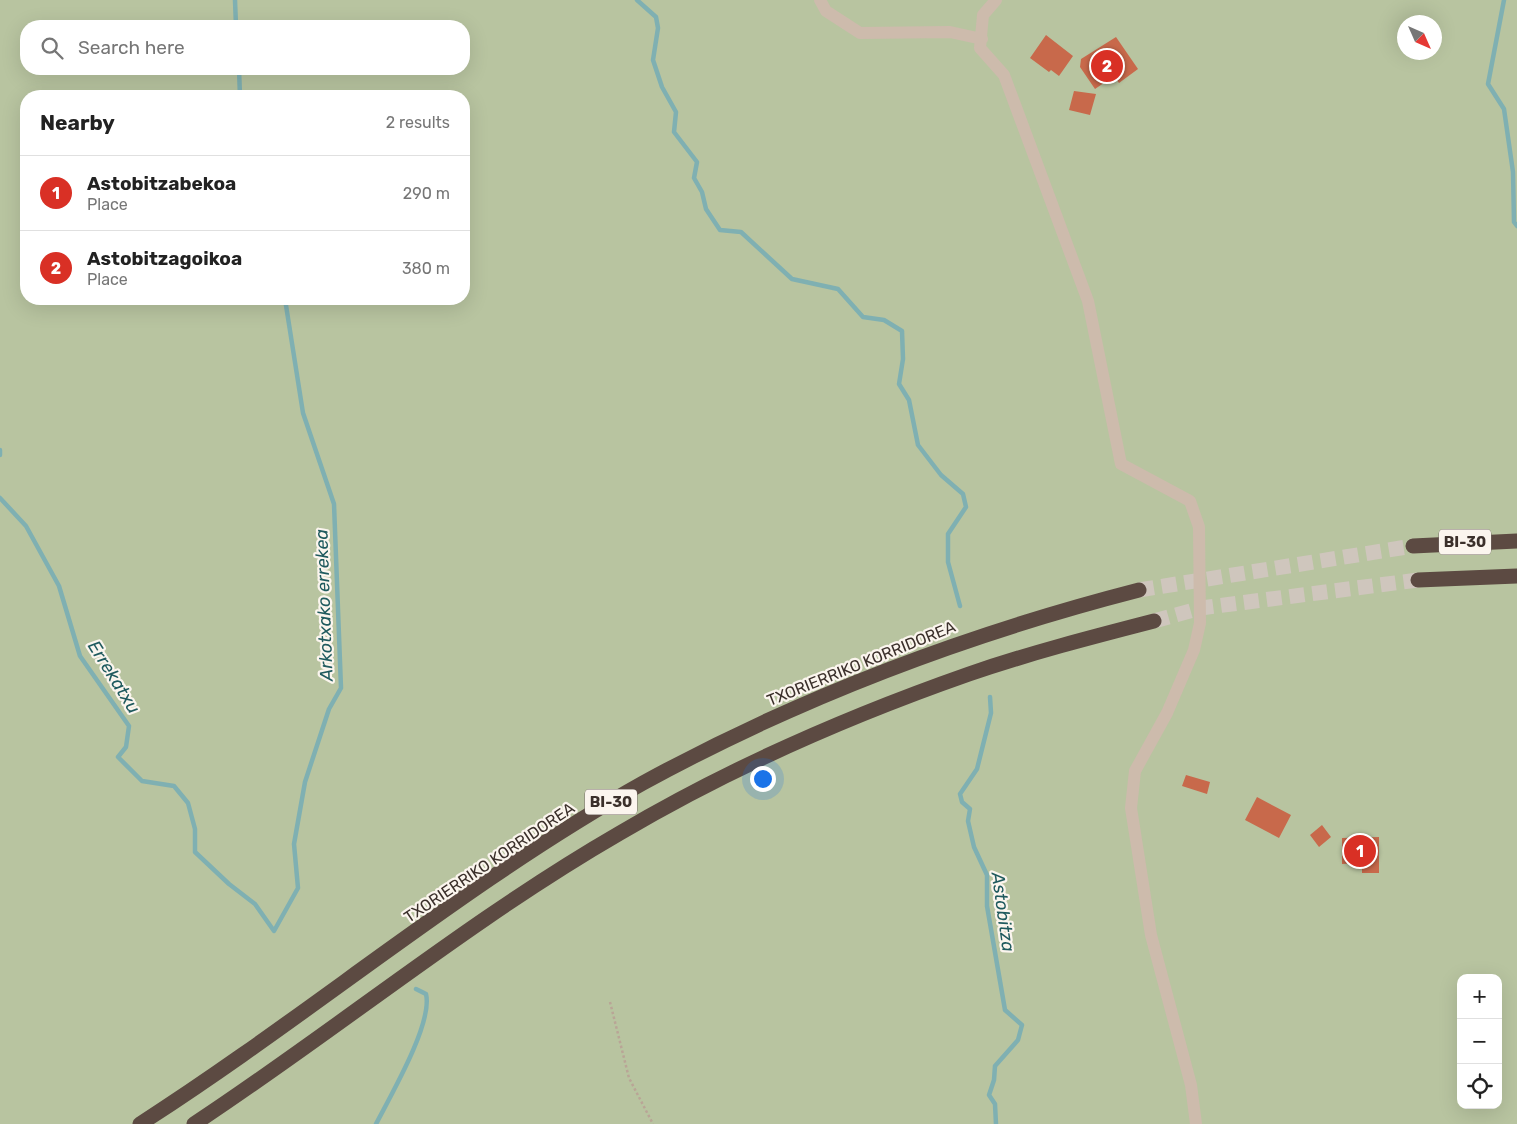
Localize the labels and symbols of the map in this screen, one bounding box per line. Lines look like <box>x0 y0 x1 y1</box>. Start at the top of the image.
north arrow <box>1397 15 1442 60</box>
pin: 2 <box>1091 47 1123 85</box>
water label: Arkotxako errekea <box>310 528 338 682</box>
road number: BI-30 <box>1439 530 1491 554</box>
street label: TXORIERRIKO KORRIDOREA <box>764 617 958 710</box>
water label: Errekatxu <box>83 636 145 718</box>
your location <box>750 766 776 792</box>
road number: BI-30 <box>585 790 637 814</box>
street label: TXORIERRIKO KORRIDOREA <box>400 798 578 927</box>
pin: 1 <box>1344 832 1376 870</box>
water label: Astobitza <box>986 870 1020 954</box>

